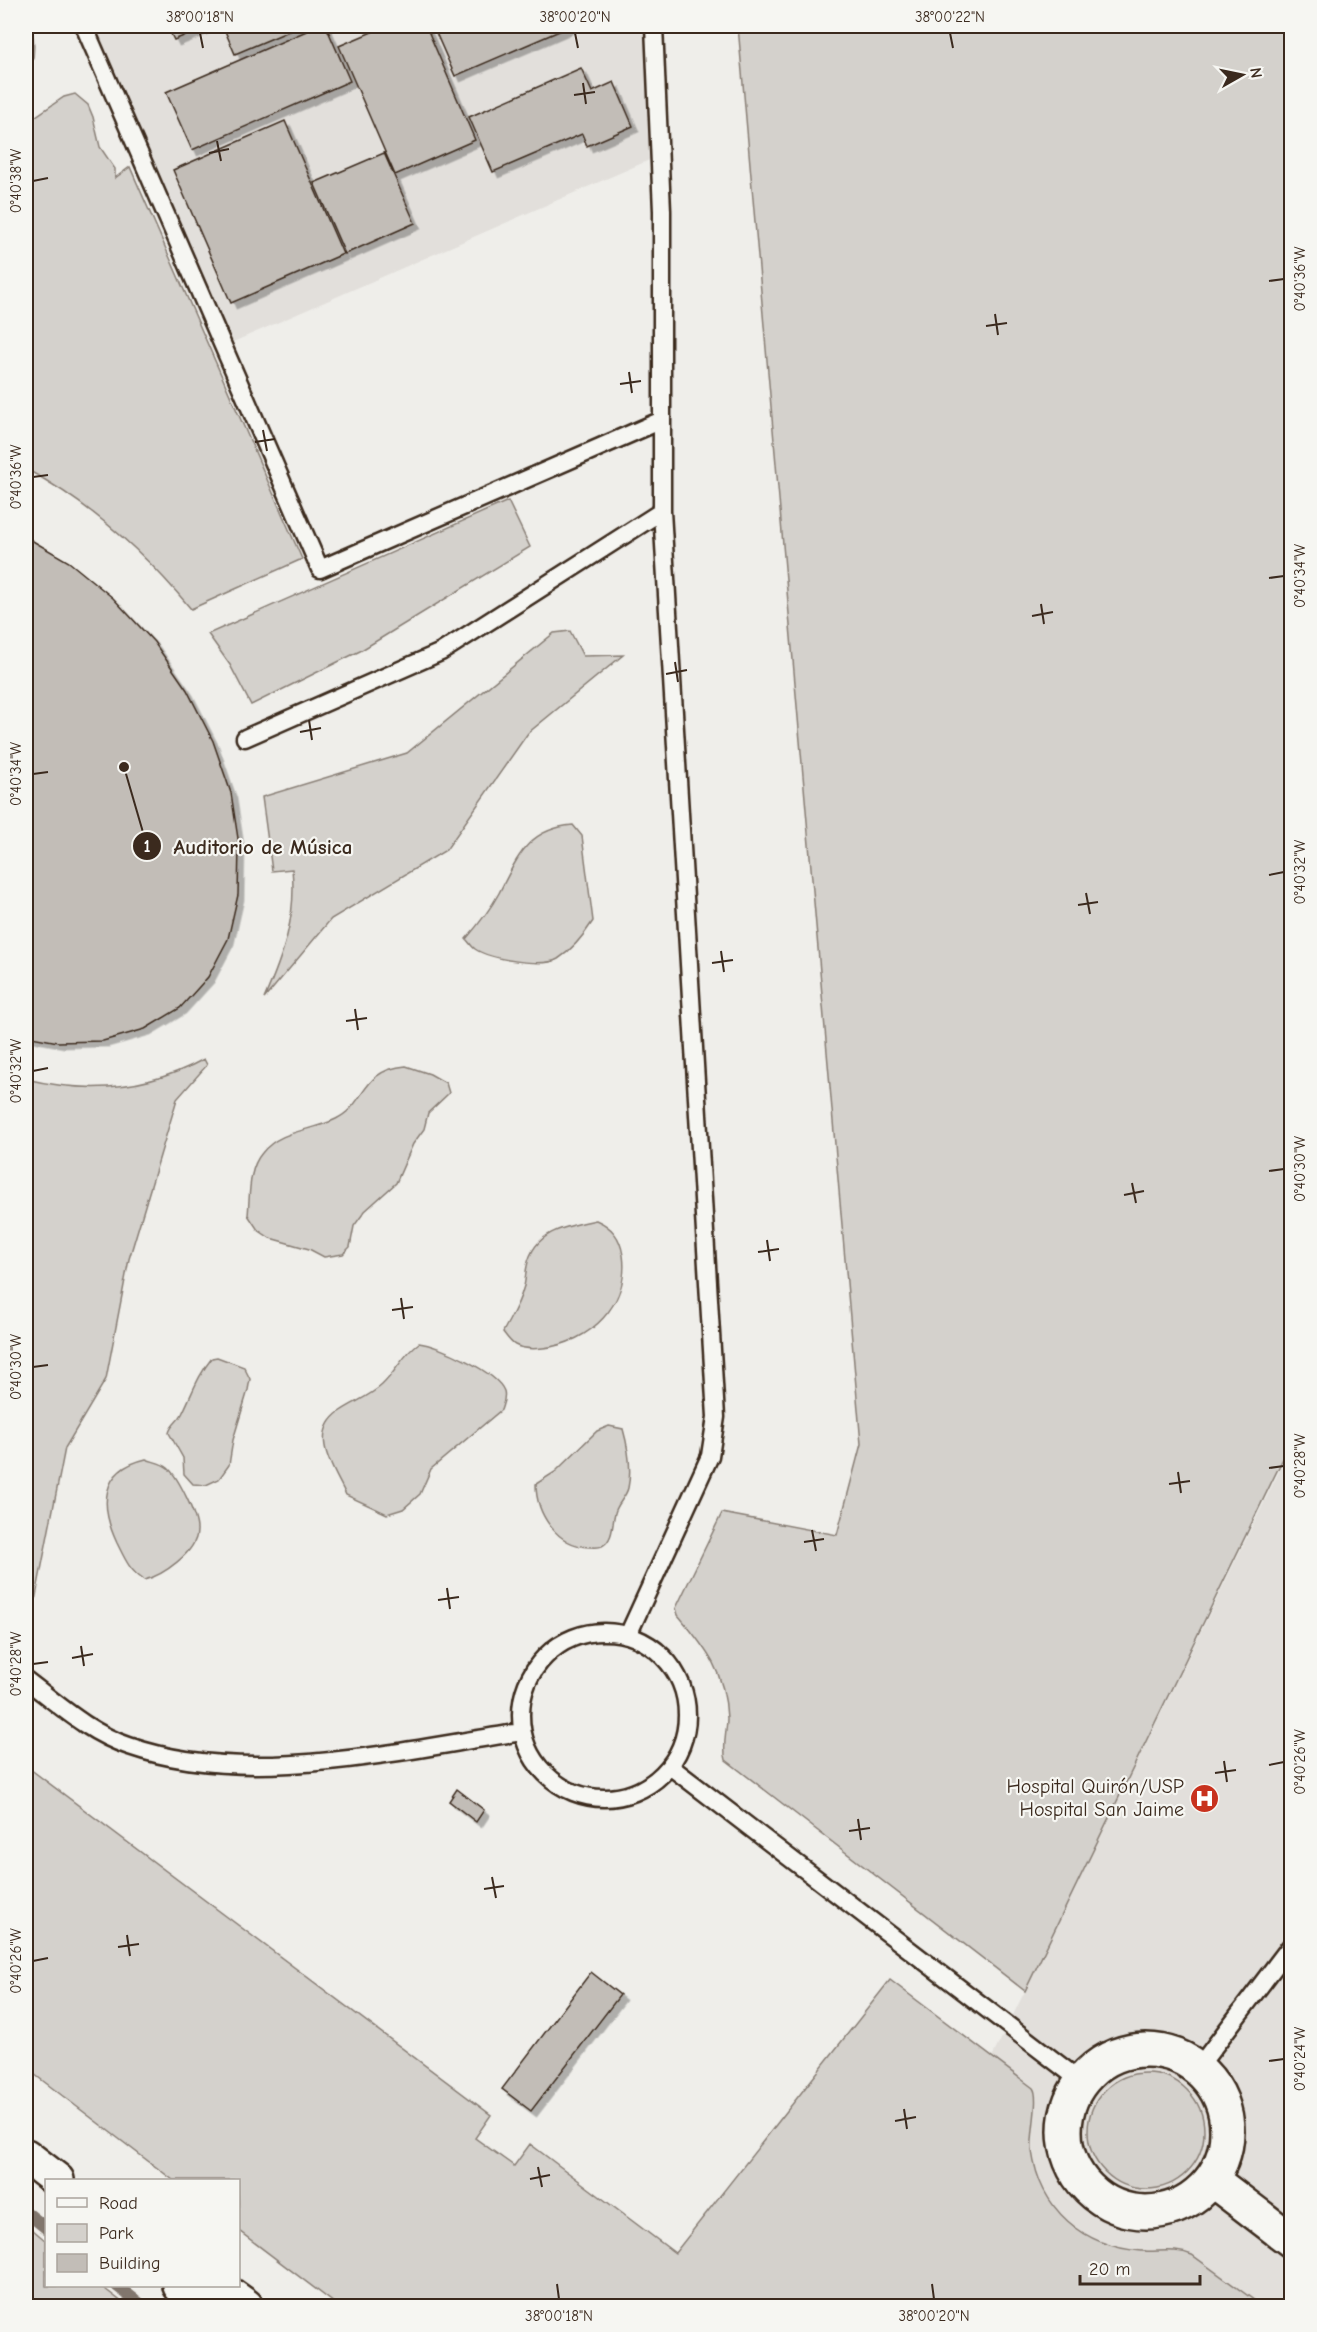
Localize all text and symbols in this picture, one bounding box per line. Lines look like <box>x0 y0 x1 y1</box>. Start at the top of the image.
text: 38°00'18"N <box>166 8 234 26</box>
text: 38°00'20"N <box>539 8 611 26</box>
text: 38°00'22"N <box>915 8 985 26</box>
north arrow <box>1212 45 1272 105</box>
text: N <box>1246 66 1266 79</box>
text: 0°40'38"W <box>7 149 25 213</box>
text: 0°40'36"W <box>1291 246 1309 312</box>
text: 0°40'36"W <box>7 444 25 510</box>
text: 0°40'34"W <box>1291 544 1309 608</box>
text: 0°40'34"W <box>7 742 25 806</box>
callout: Auditorio de Música <box>132 827 365 866</box>
text: Auditorio de Música <box>174 835 352 859</box>
text: 1 <box>143 836 151 857</box>
text: 0°40'32"W <box>1291 840 1309 904</box>
text: 0°40'32"W <box>7 1039 25 1103</box>
text: 0°40'30"W <box>1291 1136 1309 1202</box>
text: 0°40'30"W <box>7 1334 25 1400</box>
text: 0°40'28"W <box>1291 1434 1309 1498</box>
text: 0°40'28"W <box>7 1632 25 1696</box>
text: 0°40'26"W <box>1291 1729 1309 1795</box>
place label: Hospital Quirón/USP Hospital San Jaime <box>1006 1775 1184 1821</box>
hospital icon: Hospital Quirón/USP Hospital San Jaime <box>1189 1782 1221 1814</box>
text: 0°40'26"W <box>7 1928 25 1994</box>
text: 0°40'24"W <box>1291 2027 1309 2091</box>
legend <box>45 2179 240 2287</box>
text: Road <box>99 2193 138 2214</box>
text: Park <box>99 2223 134 2244</box>
scale bar <box>1080 2248 1200 2286</box>
text: Building <box>99 2253 161 2274</box>
text: 20 m <box>1089 2259 1130 2280</box>
text: 38°00'18"N <box>525 2307 593 2325</box>
text: 38°00'20"N <box>898 2307 970 2325</box>

